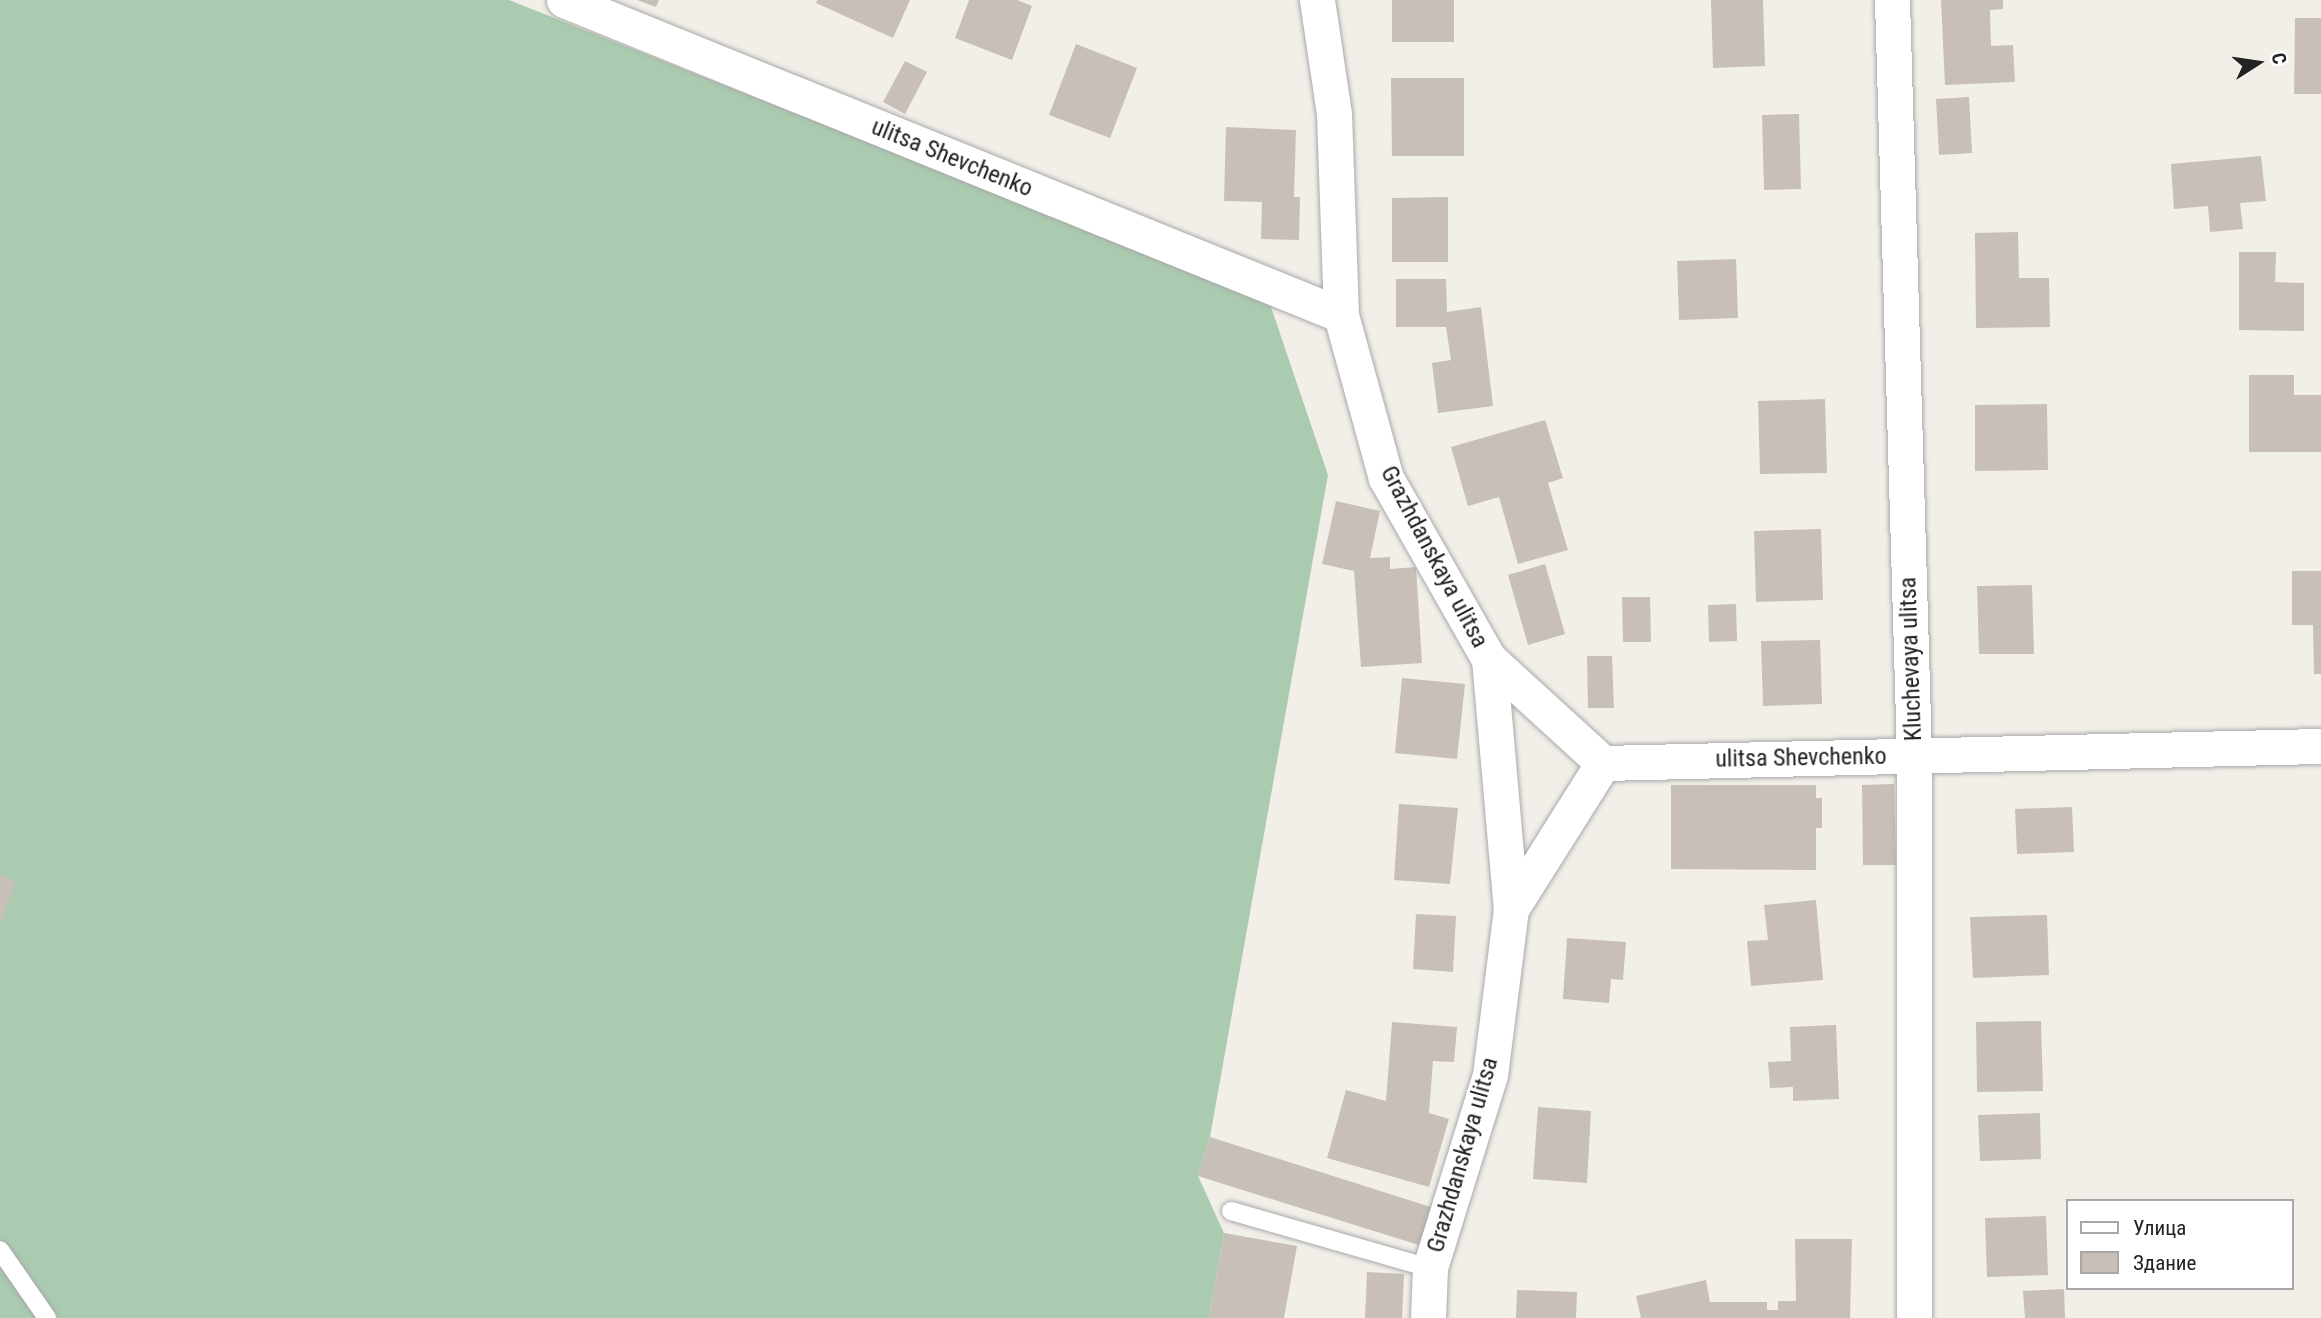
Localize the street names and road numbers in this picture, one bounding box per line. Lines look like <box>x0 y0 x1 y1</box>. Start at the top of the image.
street label: ulitsa Shevchenko <box>867 113 1037 203</box>
street label: Grazhdanskaya ulitsa <box>1374 461 1494 653</box>
street label: Kluchevaya ulitsa <box>1894 576 1928 742</box>
street label: ulitsa Shevchenko <box>1715 742 1887 774</box>
street label: Grazhdanskaya ulitsa <box>1421 1054 1505 1256</box>

